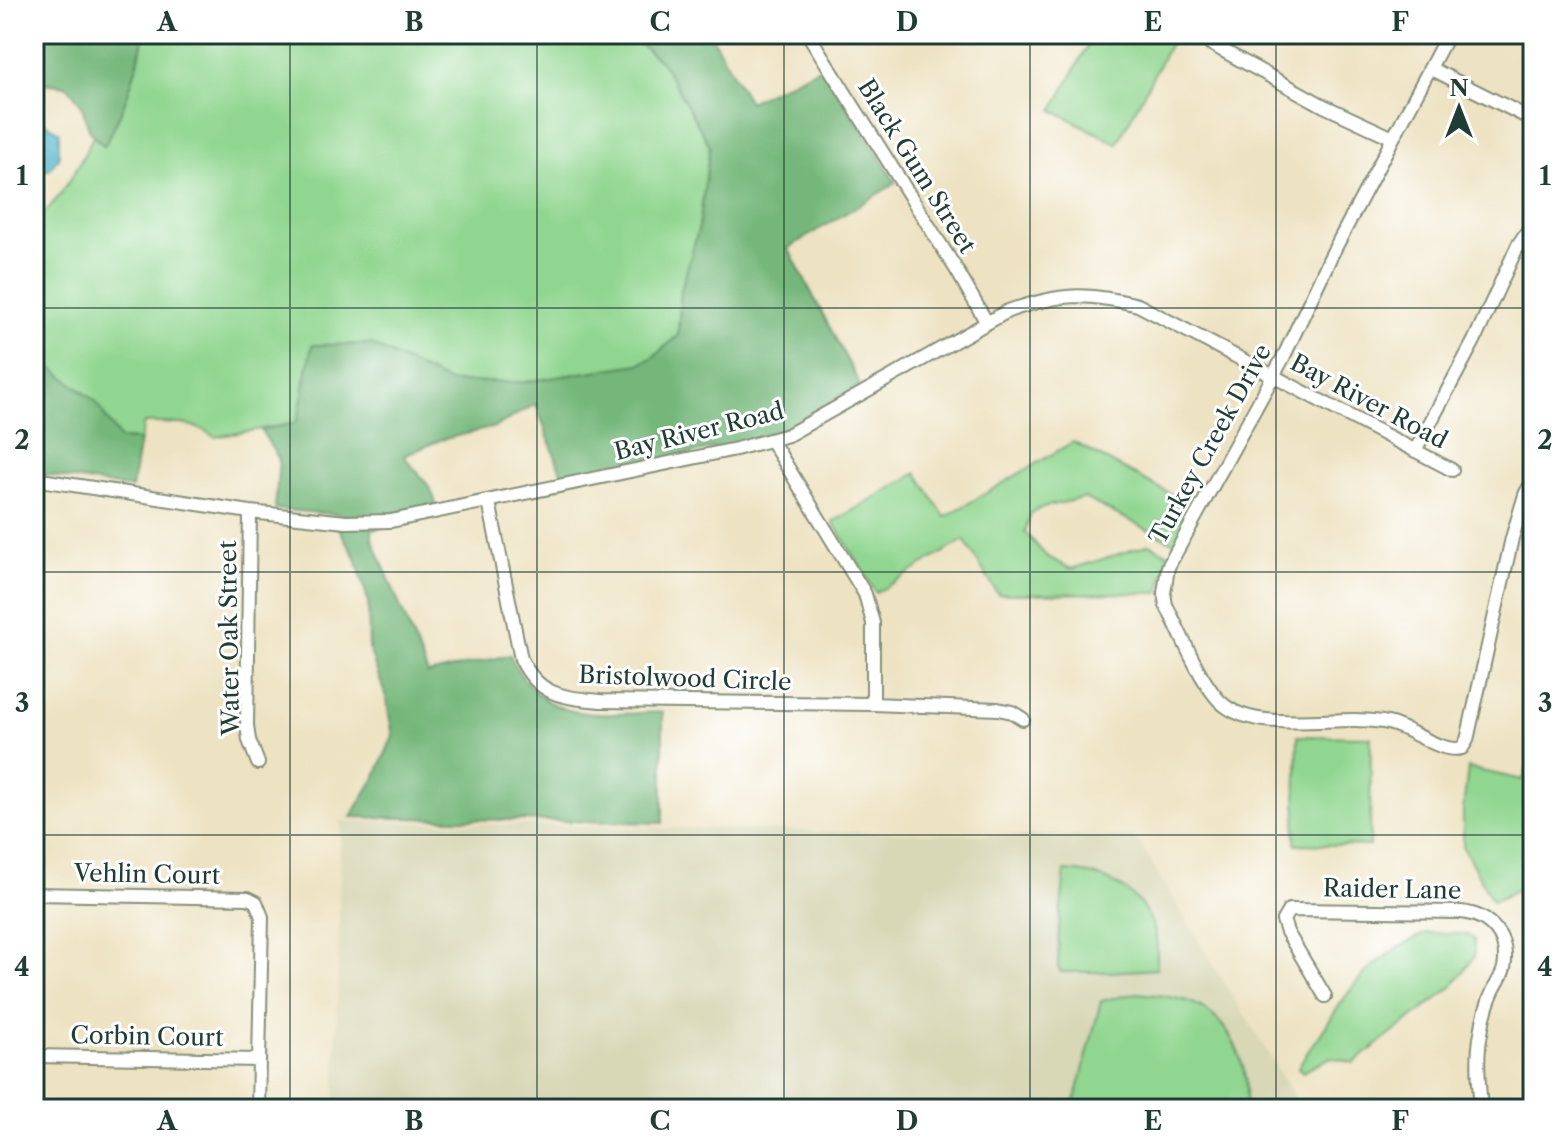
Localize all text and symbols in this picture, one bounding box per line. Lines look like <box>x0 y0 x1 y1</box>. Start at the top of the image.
text: A <box>156 6 178 38</box>
text: B <box>404 6 424 38</box>
text: C <box>650 6 670 38</box>
text: D <box>896 6 918 38</box>
text: E <box>1144 6 1162 38</box>
text: F <box>1391 6 1409 38</box>
north arrow <box>1419 68 1499 148</box>
street label: Black Gum Street <box>852 74 982 259</box>
text: N <box>1449 75 1469 102</box>
text: 1 <box>16 160 28 192</box>
text: 1 <box>1539 160 1551 192</box>
street label: Turkey Creek Drive <box>1143 339 1277 549</box>
street label: Bay River Road <box>1286 347 1453 455</box>
street label: Bay River Road <box>611 396 787 466</box>
text: 2 <box>14 424 30 456</box>
text: 2 <box>1537 424 1553 456</box>
street label: Water Oak Street <box>213 540 245 737</box>
street label: Bristolwood Circle <box>578 660 792 696</box>
text: 3 <box>15 687 29 719</box>
text: 3 <box>1538 687 1552 719</box>
street label: Vehlin Court <box>73 858 221 890</box>
street label: Raider Lane <box>1323 873 1461 905</box>
text: 4 <box>14 951 30 983</box>
text: 4 <box>1537 951 1553 983</box>
street label: Corbin Court <box>70 1020 224 1052</box>
text: A <box>156 1105 178 1137</box>
text: B <box>404 1105 424 1137</box>
text: C <box>650 1105 670 1137</box>
text: D <box>896 1105 918 1137</box>
text: E <box>1144 1105 1162 1137</box>
text: F <box>1391 1105 1409 1137</box>

